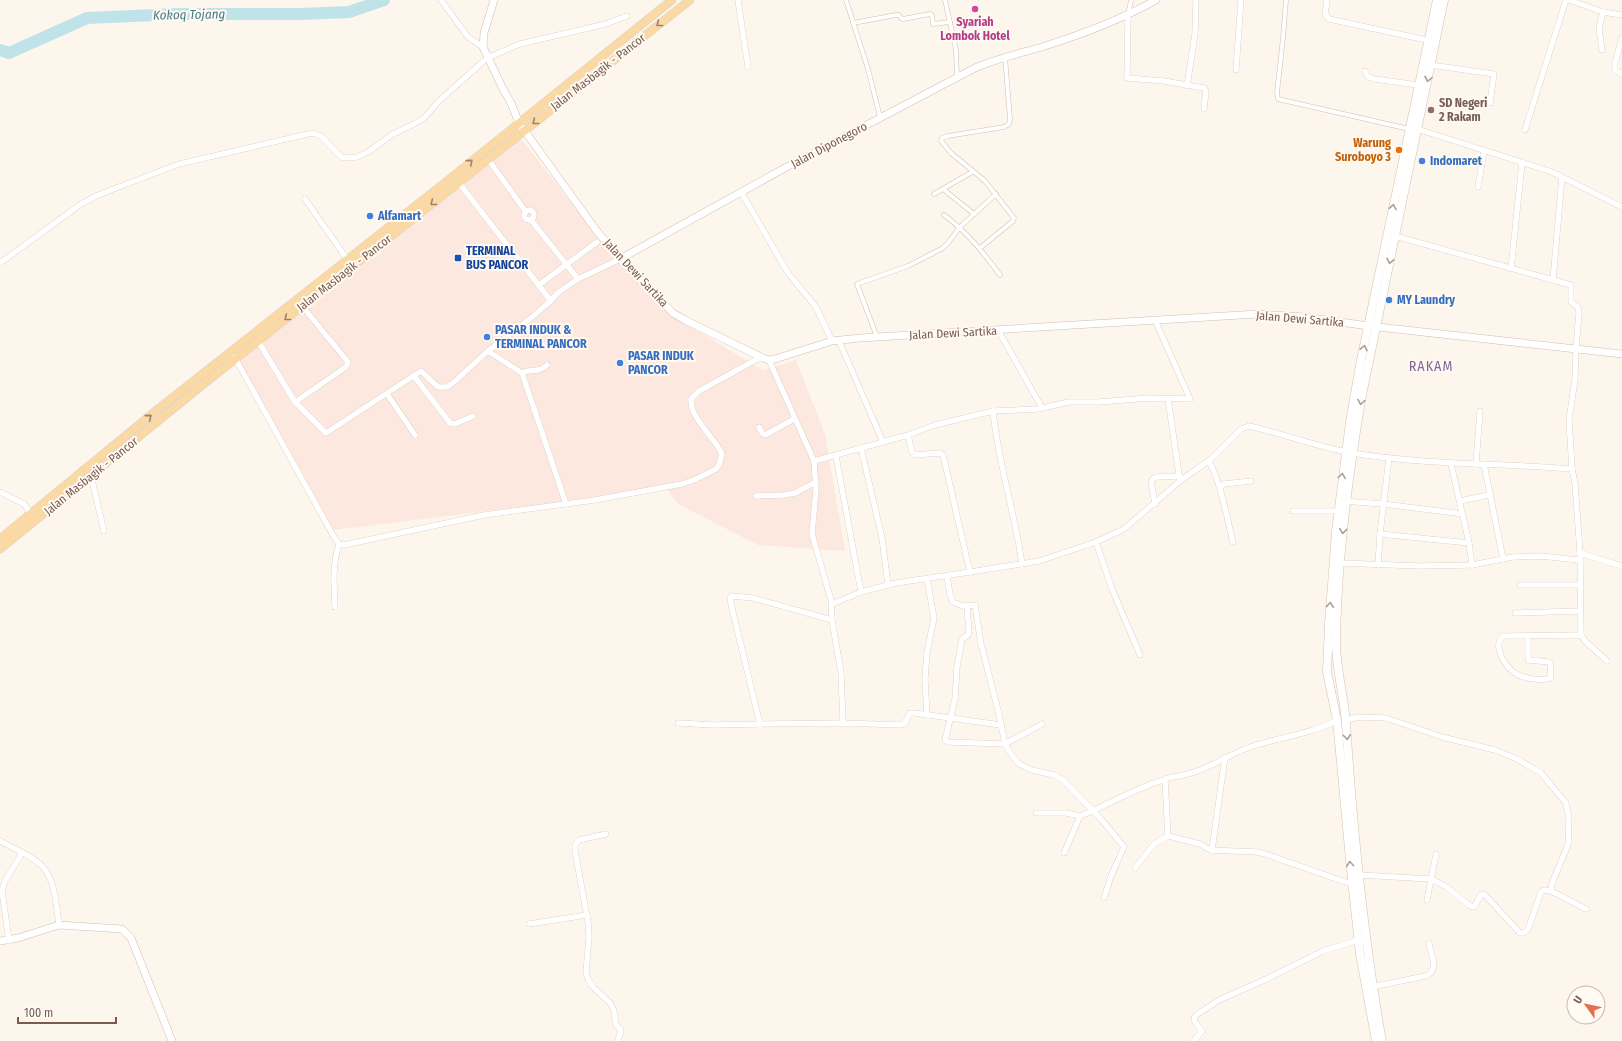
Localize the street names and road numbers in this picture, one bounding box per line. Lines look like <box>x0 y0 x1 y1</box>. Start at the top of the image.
street label: Jalan Masbagik - Pancor <box>548 30 649 113</box>
street label: Jalan Diponegoro <box>789 119 869 171</box>
street label: Jalan Masbagik - Pancor <box>294 231 395 314</box>
street label: Jalan Dewi Sartika <box>601 236 671 310</box>
street label: Jalan Dewi Sartika <box>1256 308 1345 330</box>
street label: Jalan Dewi Sartika <box>909 324 997 342</box>
street label: Jalan Masbagik - Pancor <box>41 433 141 518</box>

